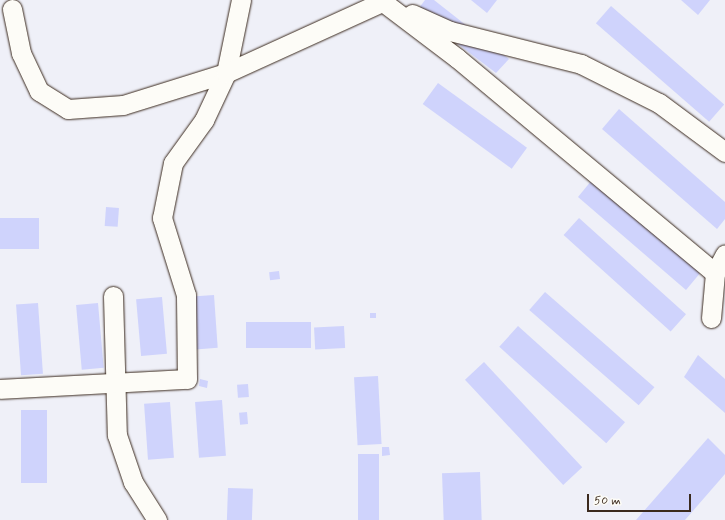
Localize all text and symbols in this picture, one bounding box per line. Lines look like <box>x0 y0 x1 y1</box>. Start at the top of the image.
scale bar <box>589 486 693 512</box>
text: 50 m <box>594 493 621 509</box>

